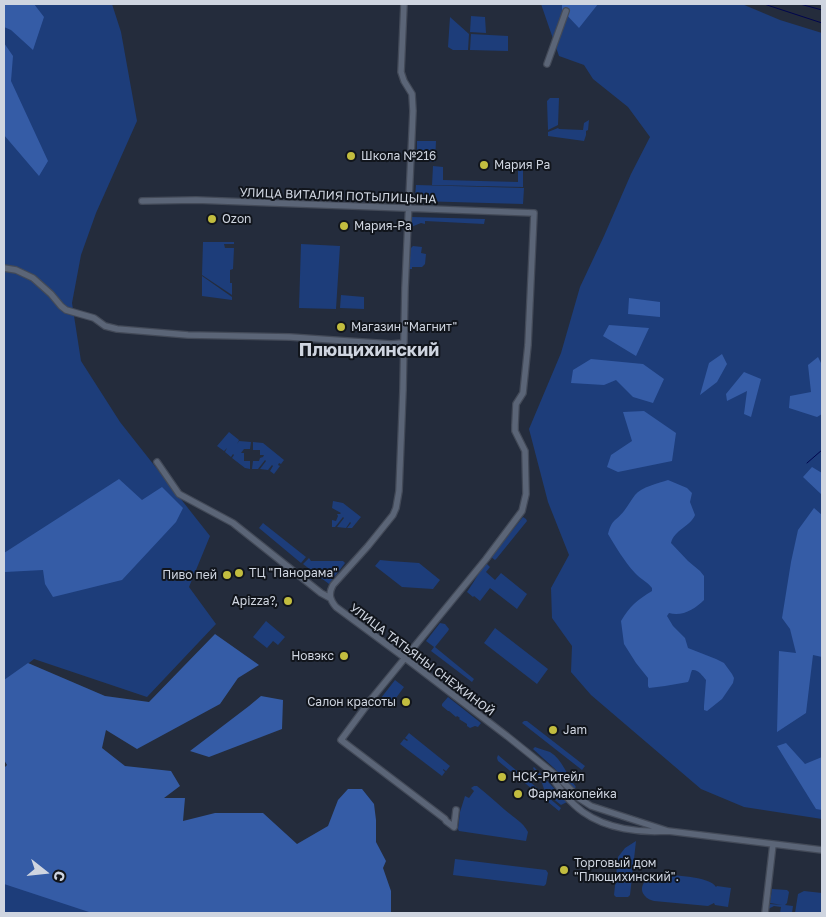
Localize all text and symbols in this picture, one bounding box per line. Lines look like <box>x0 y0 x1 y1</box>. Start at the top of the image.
place label: Школа №216 <box>361 149 436 163</box>
marker: Школа №216 <box>345 150 357 162</box>
place label: Мария Ра <box>494 158 550 172</box>
marker: Мария Ра <box>478 159 490 171</box>
street label: УЛИЦА ВИТАЛИЯ ПОТЫЛИЦЫНА <box>239 185 437 207</box>
place label: Ozon <box>222 212 251 226</box>
marker: Ozon <box>206 213 218 225</box>
place label: Мария-Ра <box>354 219 412 233</box>
marker: Мария-Ра <box>338 220 350 232</box>
place label: Магазин "Магнит" <box>351 320 457 334</box>
marker: Магазин "Магнит" <box>335 321 347 333</box>
district label: Плющихинский <box>299 339 439 361</box>
place label: ТЦ "Панорама" <box>249 566 338 580</box>
marker: ТЦ "Панорама" <box>233 567 245 579</box>
place label: Пиво пей <box>162 568 217 582</box>
marker: Пиво пей <box>221 569 233 581</box>
place label: Apizza?, <box>232 594 278 608</box>
marker: Apizza?, <box>282 595 294 607</box>
street label: УЛИЦА ТАТЬЯНЫ СНЕЖИНОЙ <box>347 601 497 719</box>
place label: Новэкс <box>291 649 334 663</box>
marker: Новэкс <box>338 650 350 662</box>
place label: Салон красоты <box>307 695 396 709</box>
marker: Салон красоты <box>400 696 412 708</box>
place label: Jam <box>563 723 587 737</box>
marker: Jam <box>547 724 559 736</box>
place label: НСК-Ритейл <box>512 770 584 784</box>
marker: НСК-Ритейл <box>496 771 508 783</box>
place label: Фармакопейка <box>528 787 617 801</box>
marker: Фармакопейка <box>512 788 524 800</box>
north arrow <box>20 847 70 897</box>
place label: Торговый дом "Плющихинский". <box>574 856 679 884</box>
marker: Торговый дом "Плющихинский". <box>558 864 570 876</box>
text: С <box>50 869 69 883</box>

